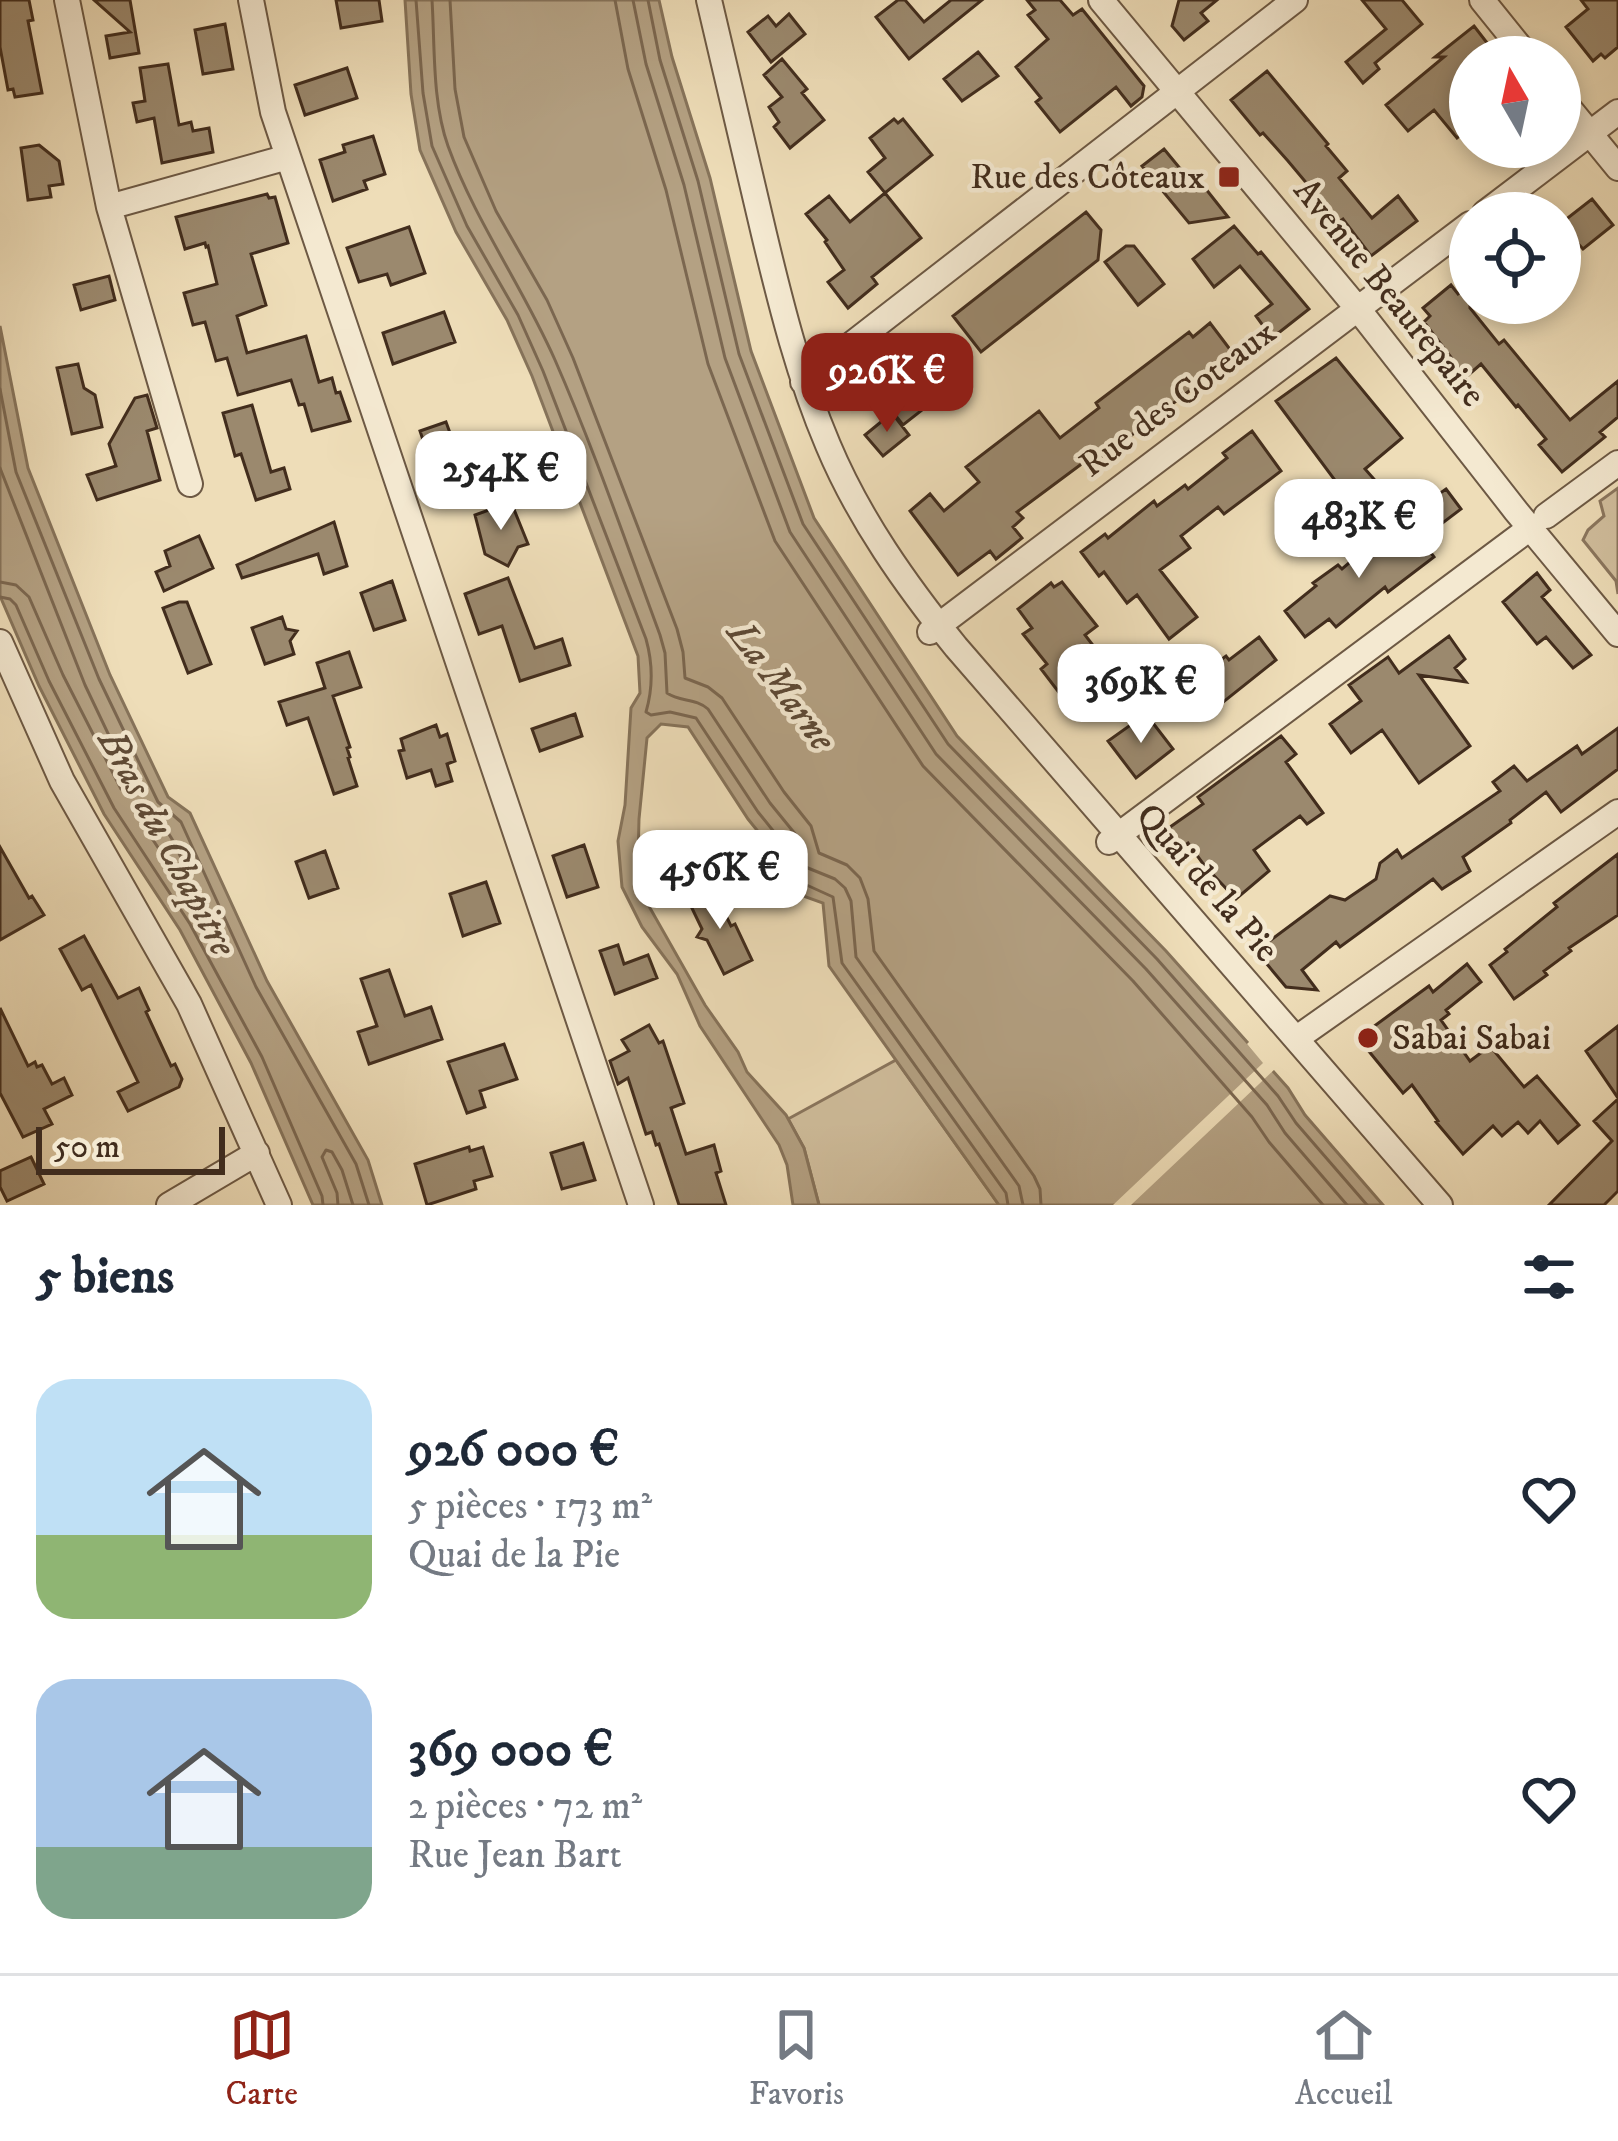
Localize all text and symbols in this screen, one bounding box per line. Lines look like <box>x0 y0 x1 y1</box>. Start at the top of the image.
north arrow <box>1449 36 1581 168</box>
map controls <box>1449 36 1581 324</box>
place label: Rue des Côteaux <box>970 155 1205 200</box>
marker: Rue des Côteaux <box>1216 164 1242 190</box>
street label: Avenue Beaurepaire <box>1283 170 1495 416</box>
button: locate <box>1449 192 1581 324</box>
street label: Rue des Coteaux <box>1071 310 1286 488</box>
pin: 926K € <box>789 333 985 435</box>
text: 926K € <box>828 347 946 396</box>
pin: 254K € <box>403 431 599 533</box>
text: 254K € <box>442 445 560 494</box>
pin: 483K € <box>1261 479 1457 581</box>
text: 483K € <box>1301 493 1417 542</box>
water label: La Marne <box>715 609 847 763</box>
pin: 369K € <box>1043 644 1239 746</box>
text: 369K € <box>1085 658 1197 707</box>
water label: Bras du Chapitre <box>86 719 248 966</box>
street label: Quai de la Pie <box>1126 794 1288 972</box>
pin: 456K € <box>622 830 818 932</box>
text: 456K € <box>660 844 780 893</box>
place label: Sabai Sabai <box>1392 1016 1551 1061</box>
marker: Sabai Sabai <box>1355 1025 1381 1051</box>
scale bar <box>36 1121 225 1174</box>
text: 50 m <box>54 1127 120 1168</box>
icon: filters <box>1516 1244 1582 1310</box>
text: 5 biens <box>36 1245 174 1309</box>
text: 926 000 € <box>408 1418 619 1482</box>
icon: home <box>132 1427 276 1571</box>
icon: heart <box>1516 1466 1582 1532</box>
text: 5 pièces · 173 m² <box>408 1482 652 1531</box>
text: Quai de la Pie <box>408 1531 620 1580</box>
text: 369 000 € <box>408 1718 613 1782</box>
icon: home <box>132 1727 276 1871</box>
icon: heart <box>1516 1766 1582 1832</box>
text: 2 pièces · 72 m² <box>408 1782 642 1831</box>
text: Rue Jean Bart <box>408 1831 622 1880</box>
tab: Carte <box>225 2002 298 2115</box>
tab: Favoris <box>749 2002 844 2115</box>
tab: Accueil <box>1295 2002 1393 2115</box>

